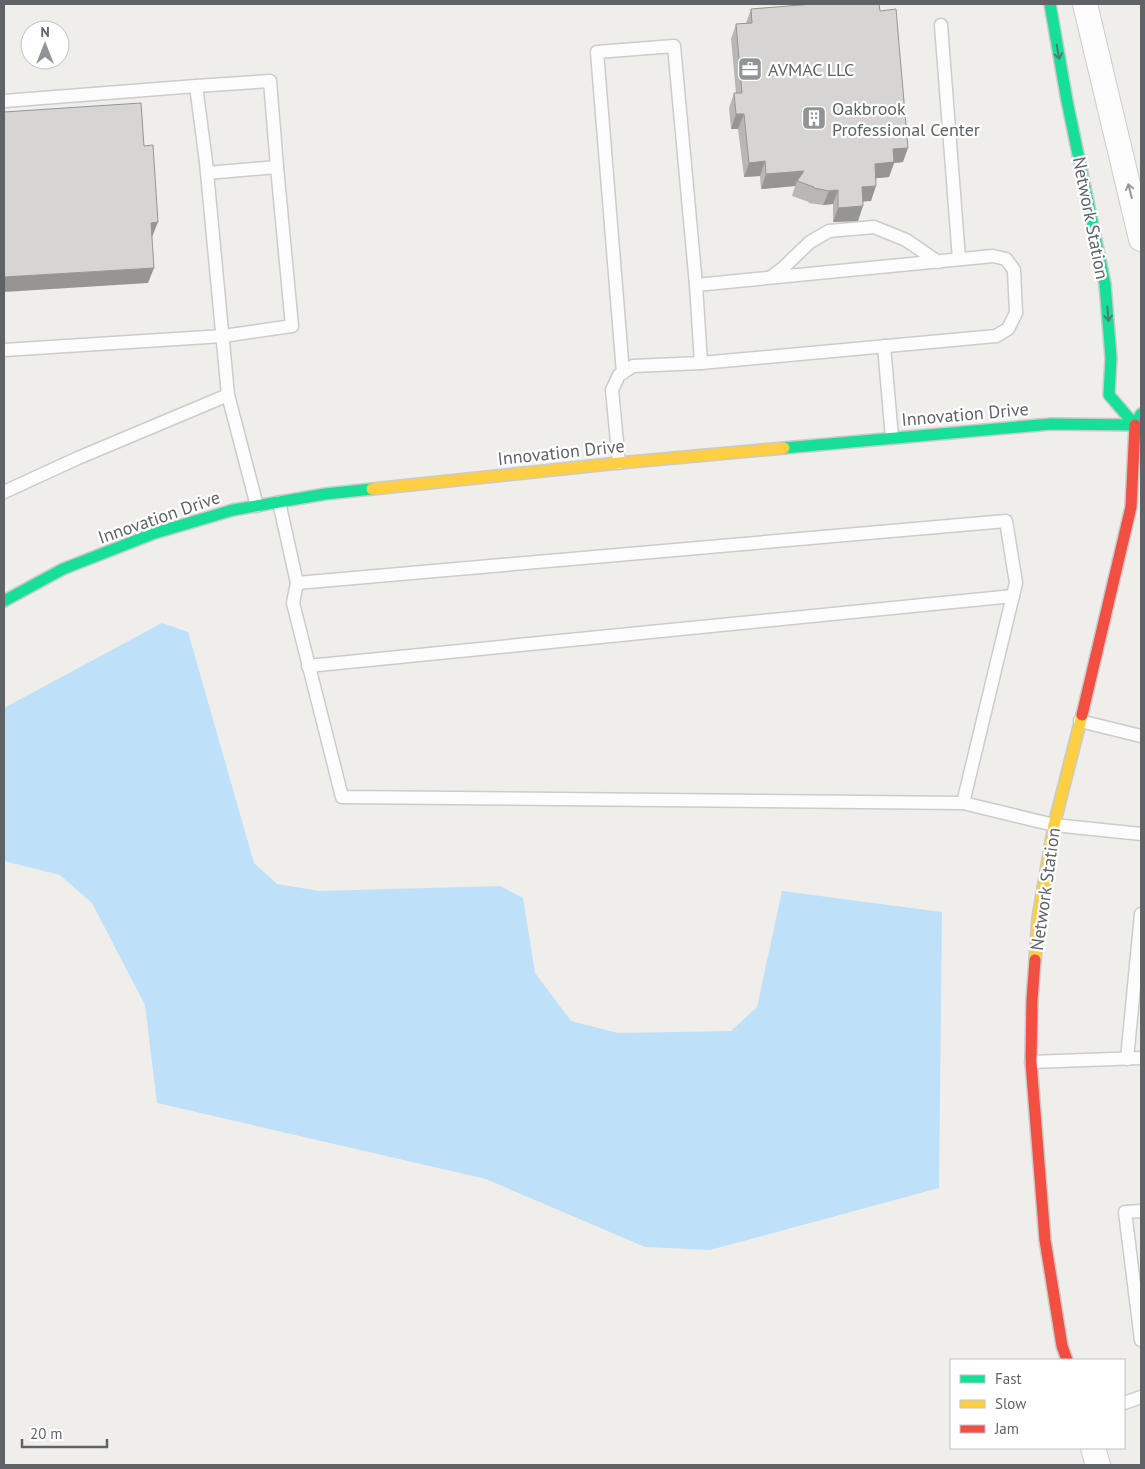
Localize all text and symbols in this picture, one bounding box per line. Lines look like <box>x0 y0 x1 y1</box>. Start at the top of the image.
north arrow <box>20 20 70 70</box>
text: N <box>40 23 50 41</box>
one-way arrow <box>1054 43 1064 59</box>
office icon: AVMAC LLC <box>737 56 763 82</box>
place label: AVMAC LLC <box>768 58 854 81</box>
place label: Oakbrook Professional Center <box>832 97 980 141</box>
building icon: Oakbrook Professional Center <box>801 105 827 131</box>
street label: Network Station <box>1068 155 1114 281</box>
one-way arrow <box>1125 184 1134 200</box>
one-way arrow <box>1103 306 1112 322</box>
street label: Innovation Drive <box>900 397 1030 431</box>
street label: Innovation Drive <box>496 434 626 470</box>
street label: Innovation Drive <box>95 485 223 549</box>
street label: Network Station <box>1025 826 1065 952</box>
legend <box>950 1359 1125 1449</box>
text: Fast <box>995 1369 1022 1388</box>
text: Slow <box>995 1394 1026 1413</box>
scale bar <box>22 1416 108 1448</box>
text: Jam <box>994 1419 1019 1438</box>
text: 20 m <box>30 1424 63 1443</box>

